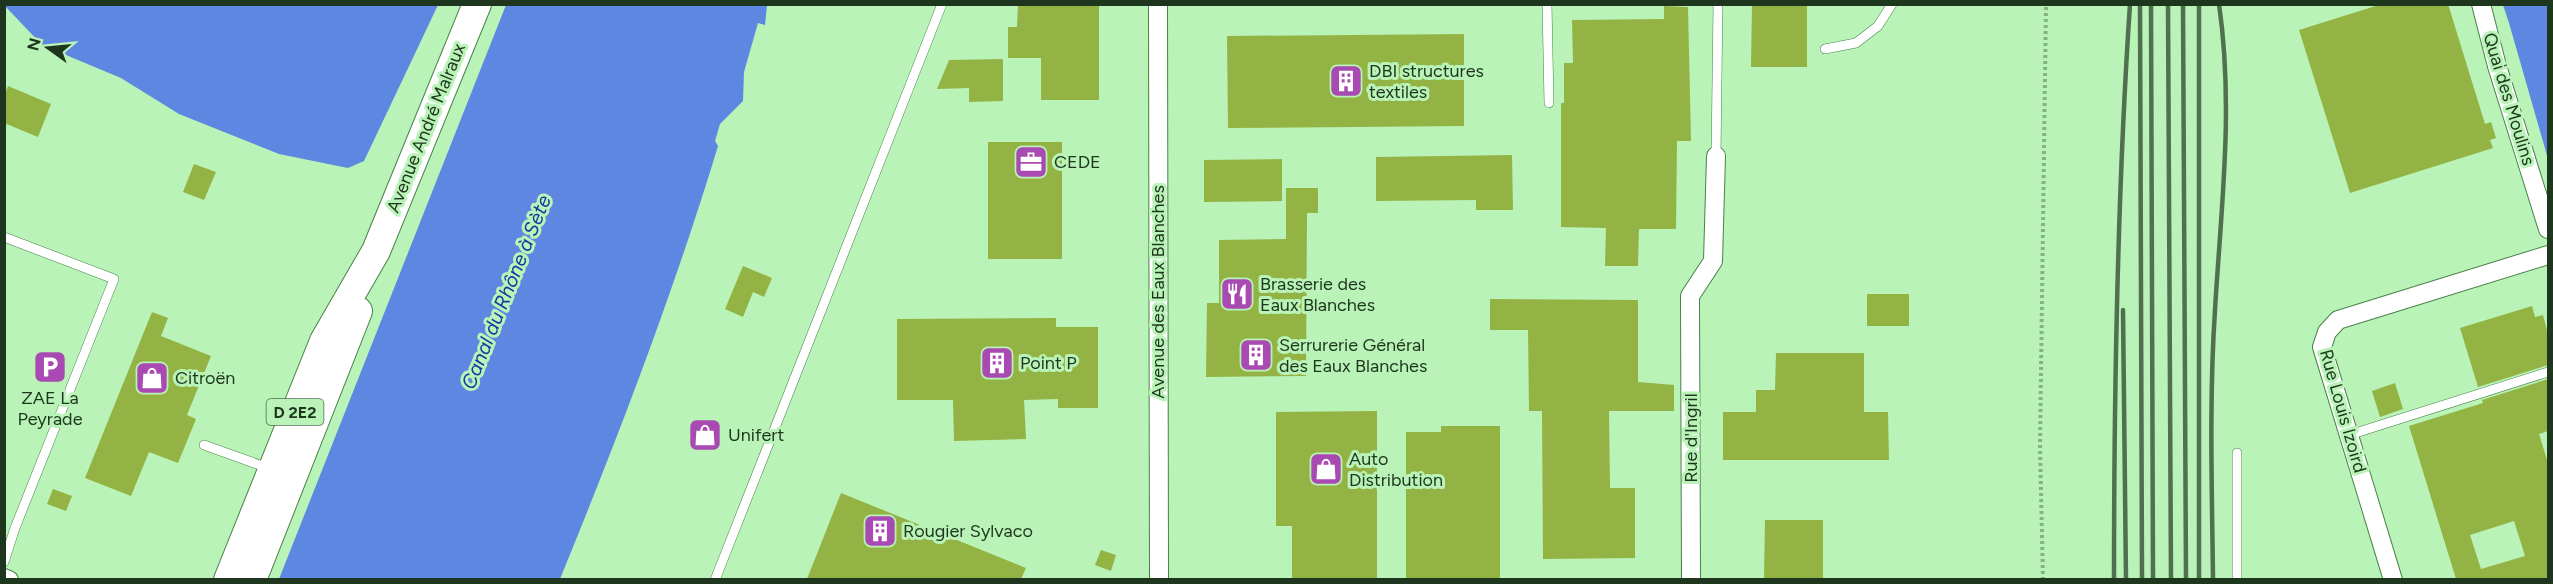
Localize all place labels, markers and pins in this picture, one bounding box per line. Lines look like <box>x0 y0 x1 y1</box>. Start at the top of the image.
place label: DBI structures textiles <box>1369 60 1484 103</box>
building icon: DBI structures textiles <box>1328 63 1364 99</box>
office icon: CEDE <box>1013 144 1049 180</box>
place label: CEDE <box>1054 151 1101 173</box>
place label: Brasserie des Eaux Blanches <box>1260 273 1375 316</box>
restaurant icon: Brasserie des Eaux Blanches <box>1219 276 1255 312</box>
place label: Serrurerie Général des Eaux Blanches <box>1279 334 1427 377</box>
building icon: Serrurerie Général des Eaux Blanches <box>1238 337 1274 373</box>
building icon: Point P <box>979 345 1015 381</box>
parking icon: ZAE La Peyrade <box>32 349 68 385</box>
place label: Point P <box>1020 352 1077 374</box>
shop icon: Citroën <box>134 360 170 396</box>
place label: Citroën <box>175 367 235 389</box>
place label: ZAE La Peyrade <box>18 387 83 430</box>
shop icon: Unifert <box>687 417 723 453</box>
place label: Unifert <box>728 424 784 446</box>
place label: Auto Distribution <box>1349 448 1443 491</box>
shop icon: Auto Distribution <box>1308 451 1344 487</box>
building icon: Rougier Sylvaco <box>862 513 898 549</box>
place label: Rougier Sylvaco <box>903 520 1033 542</box>

